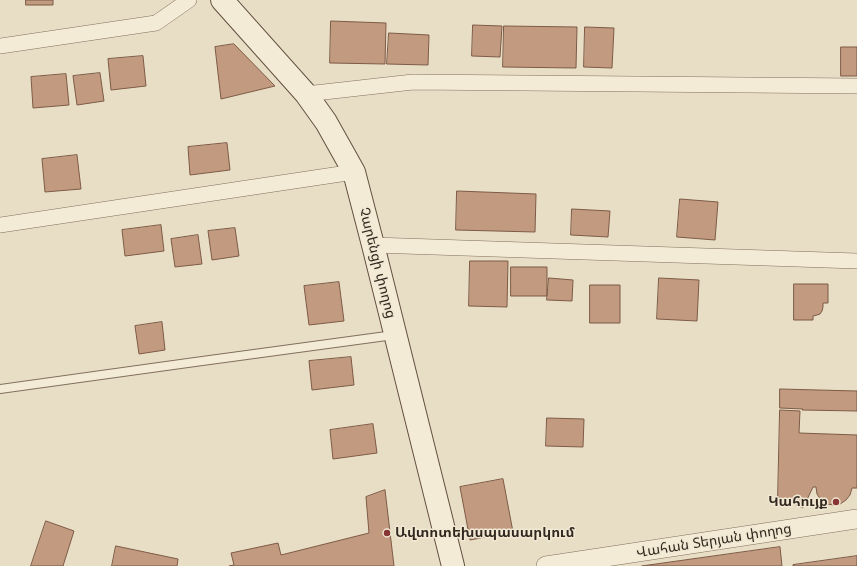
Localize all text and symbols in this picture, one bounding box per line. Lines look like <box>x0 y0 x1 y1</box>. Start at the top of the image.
street label: Չարենցի փողոց <box>355 206 399 320</box>
place label: Կահույք <box>768 494 828 510</box>
marker: Կահույք <box>831 497 841 507</box>
street label: Վահան Տերյան փողոց <box>635 520 793 562</box>
place label: Ավտոտեխսպասարկում <box>395 525 575 541</box>
marker: Ավտոտեխսպասարկում <box>382 528 392 538</box>

